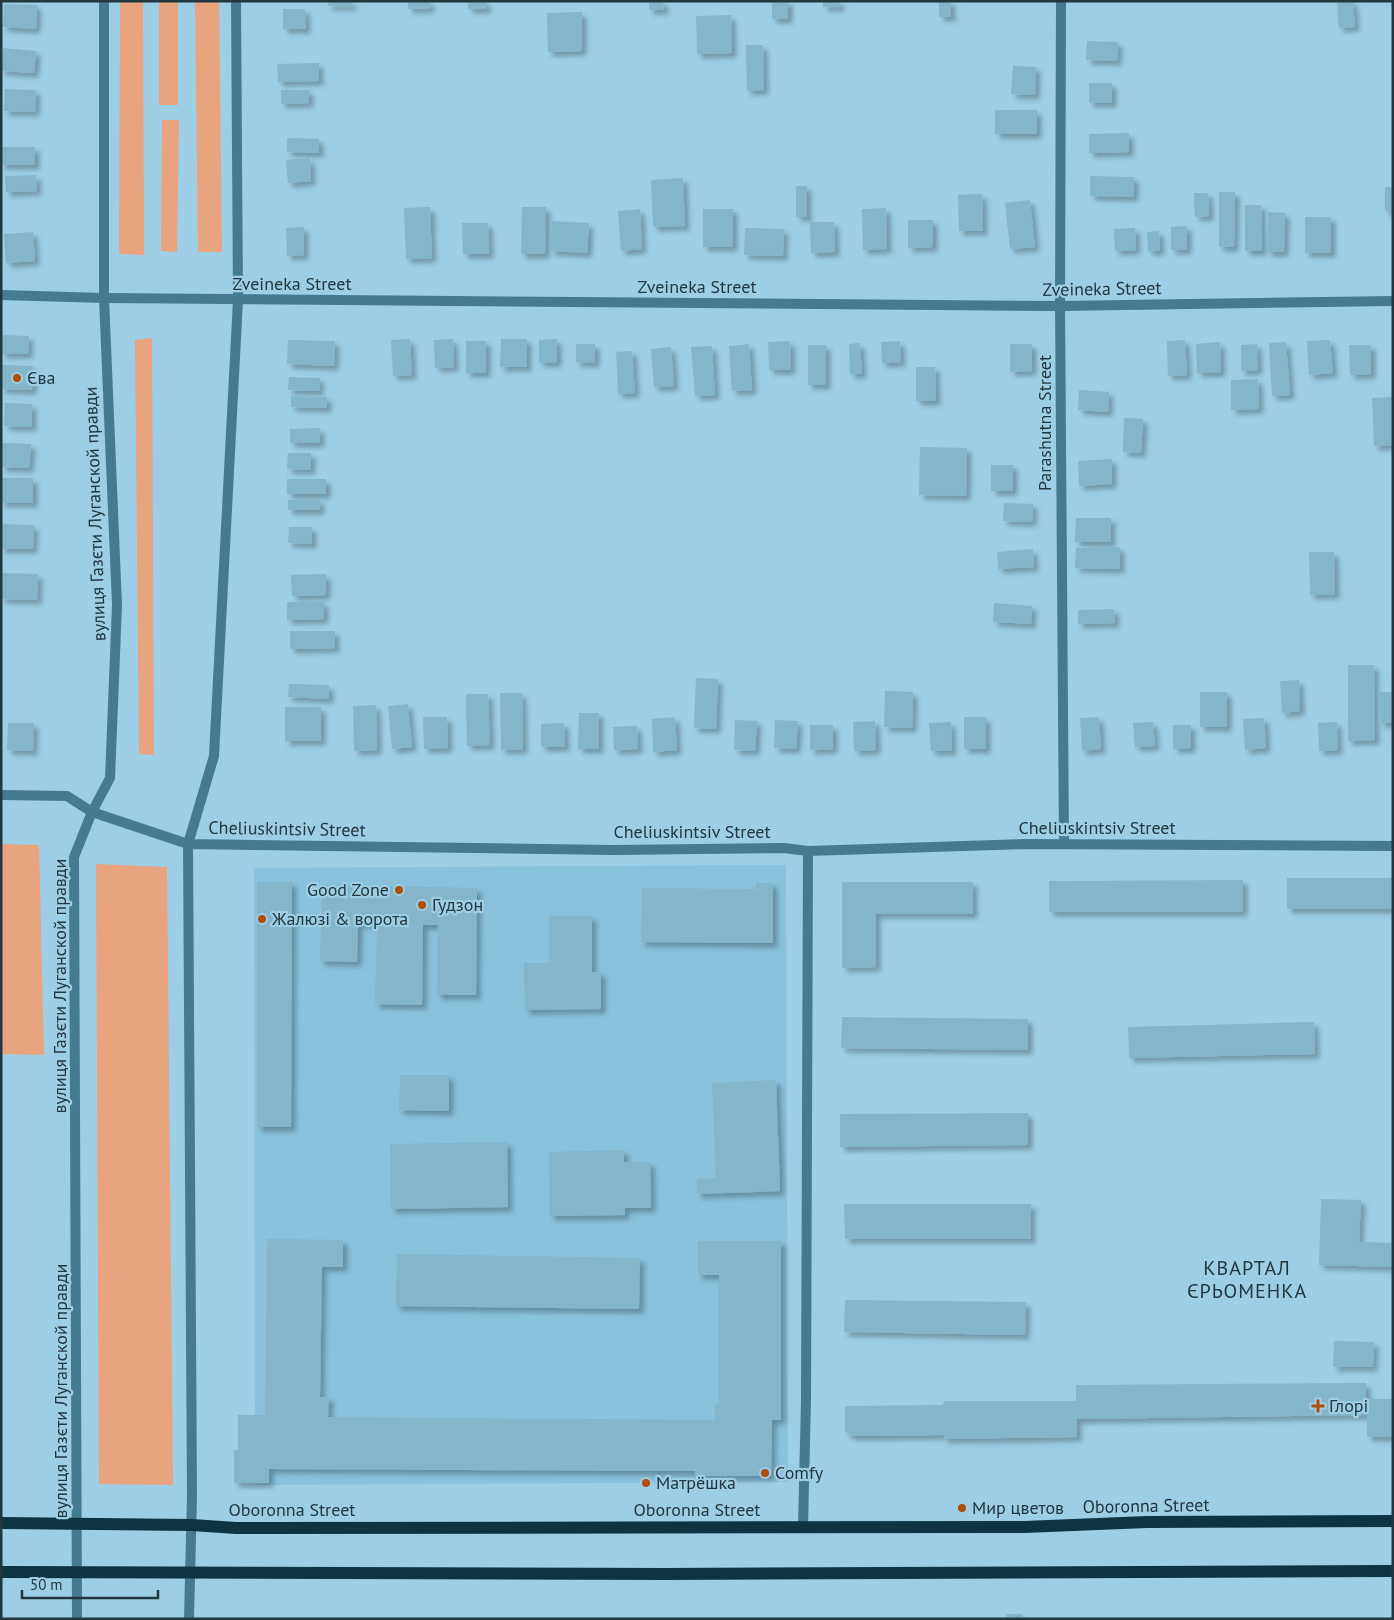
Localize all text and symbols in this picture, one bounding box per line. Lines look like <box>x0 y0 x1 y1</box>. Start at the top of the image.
street label: Zveineka Street <box>232 272 352 295</box>
street label: Zveineka Street <box>637 275 757 298</box>
street label: Zveineka Street <box>1042 276 1162 301</box>
street label: Parashutna Street <box>1033 355 1056 491</box>
place label: Єва <box>27 366 55 389</box>
marker: Єва <box>11 372 23 384</box>
street label: вулиця Газєти Луганской правди <box>79 386 110 642</box>
street label: Cheliuskintsiv Street <box>208 816 366 841</box>
street label: Cheliuskintsiv Street <box>1018 816 1176 839</box>
street label: Cheliuskintsiv Street <box>613 820 771 843</box>
street label: вулиця Газєти Луганской правди <box>48 859 71 1113</box>
place label: Good Zone <box>307 878 389 901</box>
marker: Good Zone <box>393 884 405 896</box>
place label: Гудзон <box>432 893 483 916</box>
marker: Гудзон <box>416 899 428 911</box>
place label: Жалюзі & ворота <box>271 907 408 930</box>
marker: Жалюзі & ворота <box>256 913 268 925</box>
district label: КВАРТАЛ ЄРЬОМЕНКА <box>1187 1255 1307 1304</box>
street label: вулиця Газєти Луганской правди <box>49 1264 72 1518</box>
place label: Глорі <box>1329 1394 1368 1417</box>
marker: Глорі <box>1311 1399 1325 1413</box>
place label: Comfy <box>775 1461 824 1484</box>
marker: Comfy <box>759 1467 771 1479</box>
place label: Матрёшка <box>656 1471 736 1494</box>
marker: Матрёшка <box>640 1477 652 1489</box>
street label: Oboronna Street <box>1082 1493 1210 1518</box>
place label: Мир цветов <box>972 1496 1064 1519</box>
street label: Oboronna Street <box>229 1498 355 1521</box>
street label: Oboronna Street <box>634 1498 760 1521</box>
marker: Мир цветов <box>956 1502 968 1514</box>
scale bar <box>22 1568 159 1600</box>
text: 50 m <box>30 1575 63 1594</box>

